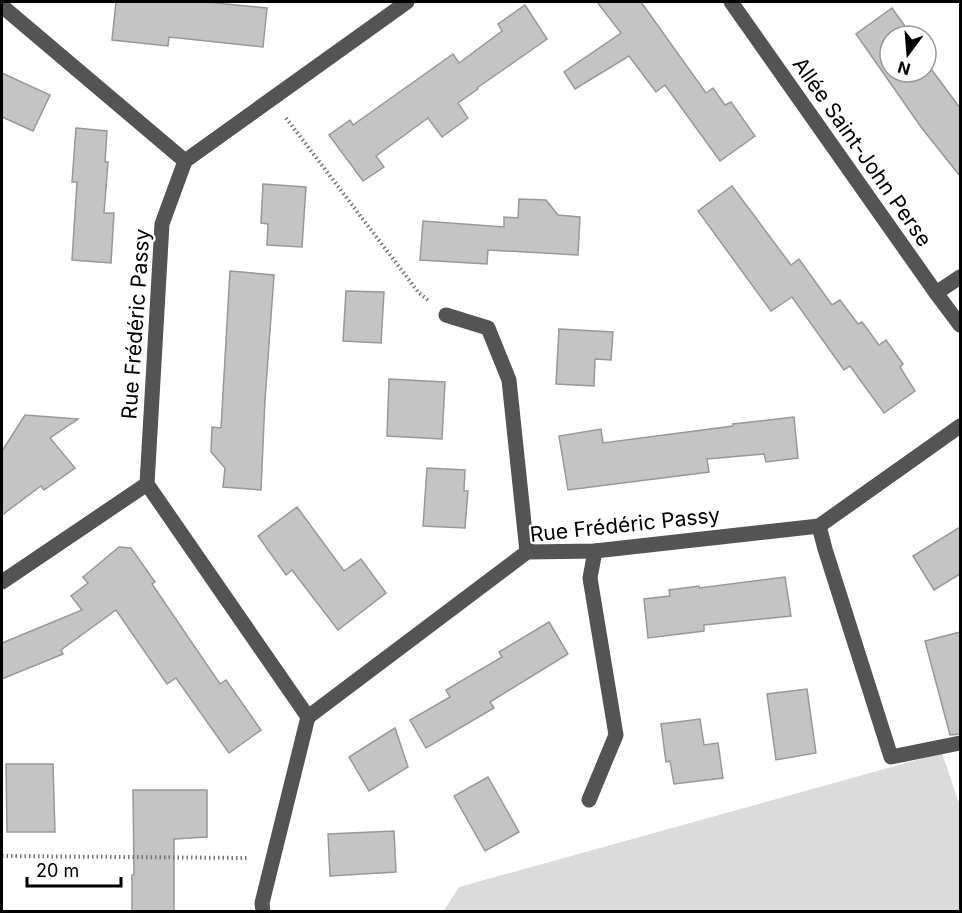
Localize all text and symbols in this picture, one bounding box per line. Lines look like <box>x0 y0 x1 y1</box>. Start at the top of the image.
north arrow <box>878 24 938 84</box>
street label: Allée Saint-John Perse <box>788 52 937 251</box>
text: N <box>895 57 912 80</box>
street label: Rue Frédéric Passy <box>116 228 155 420</box>
street label: Rue Frédéric Passy <box>529 502 722 547</box>
scale bar <box>27 850 122 888</box>
text: 20 m <box>36 860 79 881</box>

